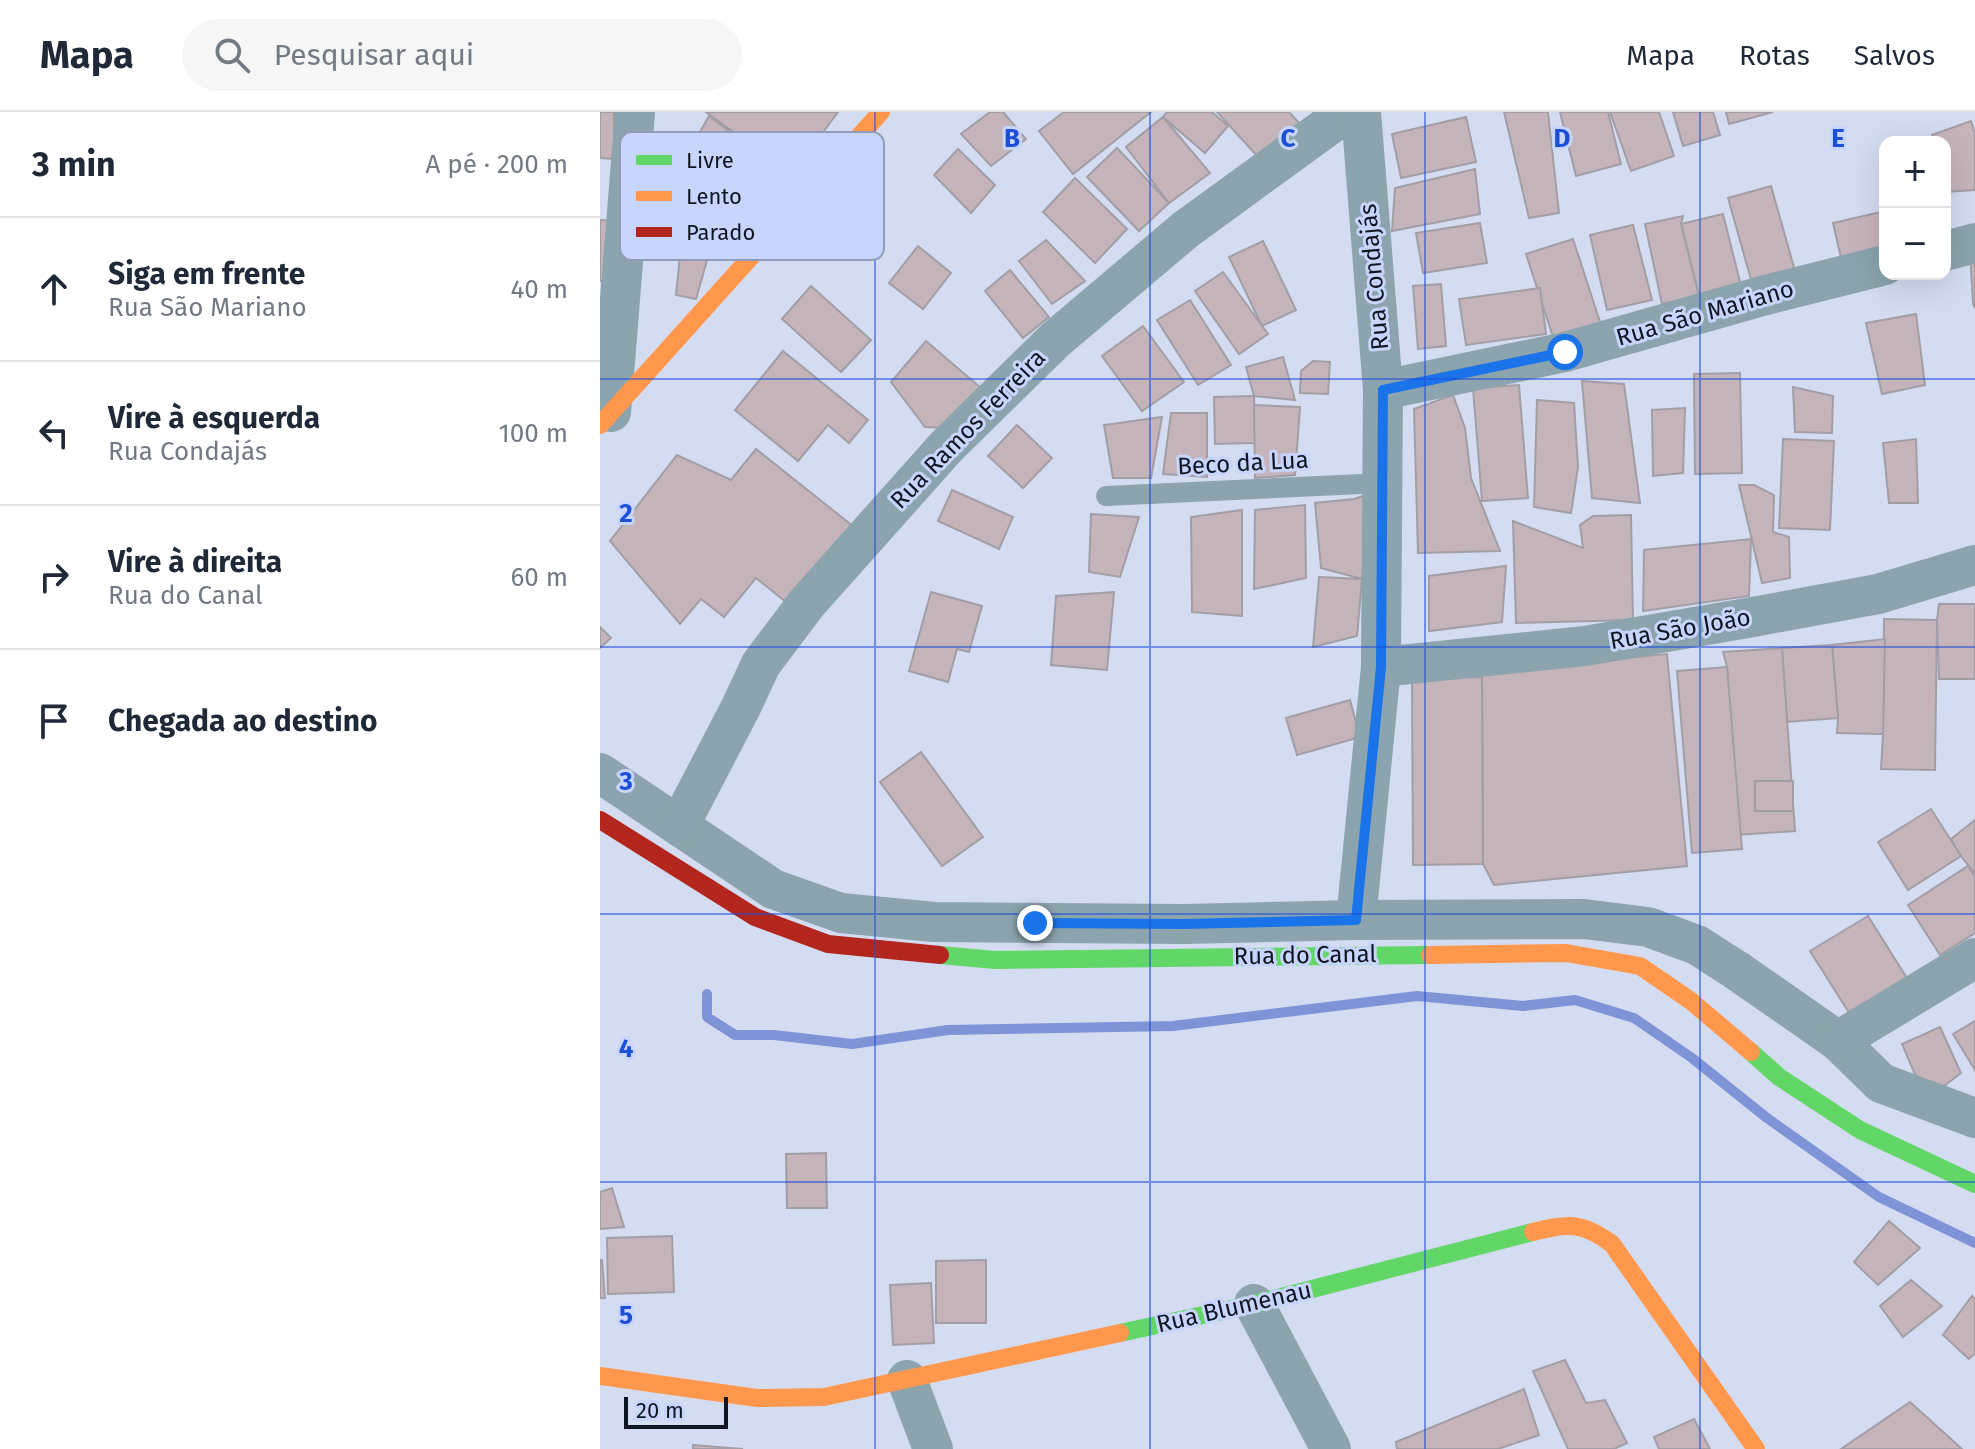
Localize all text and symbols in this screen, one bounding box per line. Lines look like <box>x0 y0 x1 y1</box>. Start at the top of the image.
search box <box>182 19 742 91</box>
text: Mapa <box>40 32 134 78</box>
icon: search <box>210 33 254 77</box>
text: Pesquisar aqui <box>274 37 474 73</box>
text: Mapa <box>1626 39 1695 72</box>
text: Rotas <box>1739 39 1810 72</box>
text: Salvos <box>1854 39 1935 72</box>
text: B <box>1004 123 1020 154</box>
text: C <box>1281 123 1296 154</box>
text: D <box>1554 123 1571 154</box>
text: E <box>1831 123 1845 154</box>
legend <box>620 132 884 260</box>
map controls <box>1879 136 1951 280</box>
button: + <box>1879 136 1951 208</box>
text: 3 min <box>32 144 116 185</box>
text: Livre <box>686 147 734 174</box>
text: A pé · 200 m <box>426 149 568 180</box>
text: Lento <box>686 183 742 210</box>
street label: Rua Condajás <box>1354 203 1394 351</box>
button: − <box>1879 208 1951 280</box>
text: Parado <box>686 219 755 246</box>
text: Siga em frente <box>108 256 305 292</box>
icon: ahead <box>32 267 76 311</box>
text: 40 m <box>510 274 568 305</box>
street label: Rua São Mariano <box>1613 274 1797 352</box>
text: Rua São Mariano <box>108 292 307 323</box>
route start <box>1547 334 1583 370</box>
street label: Rua Ramos Ferreira <box>885 344 1051 514</box>
text: Vire à esquerda <box>108 400 320 436</box>
icon: left <box>32 411 76 455</box>
text: 100 m <box>499 418 568 449</box>
text: Rua Condajás <box>108 436 267 467</box>
street label: Beco da Lua <box>1177 446 1309 480</box>
text: 2 <box>619 498 633 529</box>
text: Vire à direita <box>108 544 282 580</box>
icon: right <box>32 555 76 599</box>
text: 60 m <box>510 562 568 593</box>
text: Rua do Canal <box>108 580 263 611</box>
street label: Rua São João <box>1607 603 1753 655</box>
icon: arrive <box>32 699 76 743</box>
text: Chegada ao destino <box>108 703 378 739</box>
text: 3 <box>618 766 633 797</box>
route end <box>1017 905 1053 941</box>
street label: Rua do Canal <box>1233 940 1377 970</box>
text: 4 <box>619 1033 634 1064</box>
street label: Rua Blumenau <box>1154 1276 1314 1338</box>
text: 5 <box>619 1300 633 1331</box>
scale bar <box>624 1393 728 1429</box>
text: 20 m <box>636 1397 684 1424</box>

